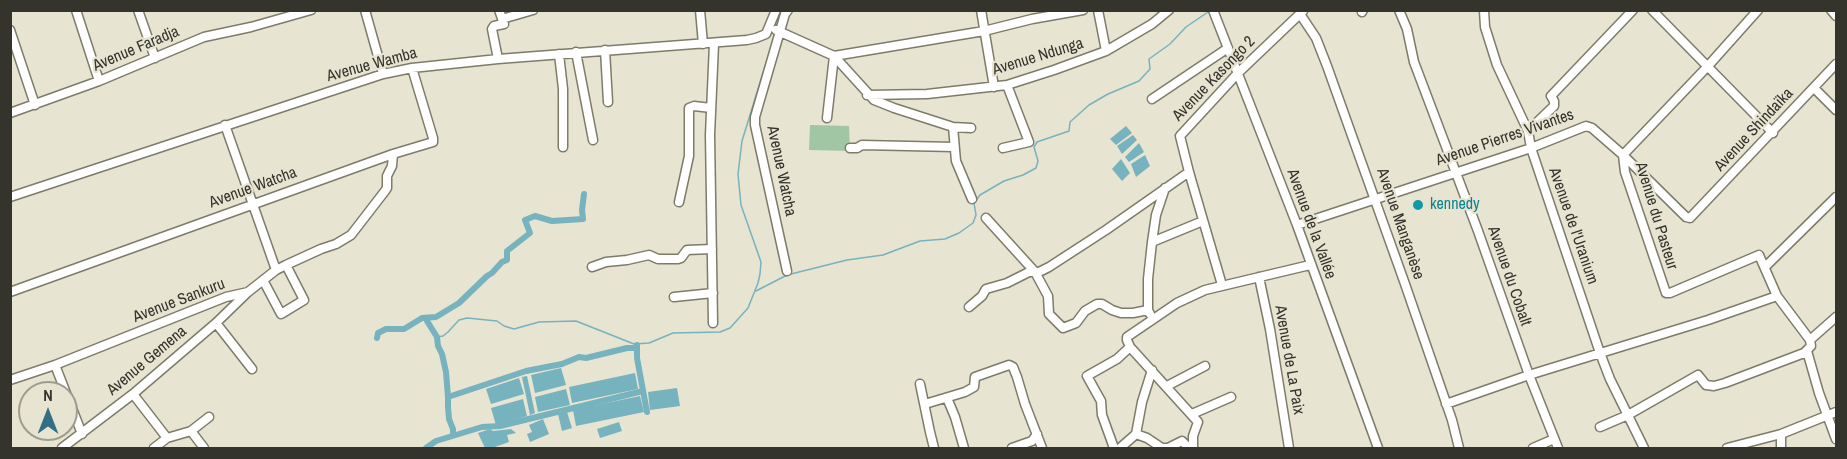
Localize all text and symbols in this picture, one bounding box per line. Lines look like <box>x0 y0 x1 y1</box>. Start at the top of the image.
street label: Avenue Faradja <box>90 22 182 76</box>
street label: Avenue Kasongo 2 <box>1169 33 1259 125</box>
street label: Avenue Ndunga <box>990 34 1086 80</box>
street label: Avenue Wamba <box>325 44 419 86</box>
street label: Avenue Shindaïka <box>1710 84 1798 176</box>
street label: Avenue Pierres Vivantes <box>1433 105 1577 171</box>
street label: Avenue Watcha <box>762 124 800 218</box>
street label: Avenue du Pasteur <box>1631 160 1681 272</box>
street label: Avenue Watcha <box>207 163 299 213</box>
street label: Avenue de l'Uranium <box>1544 165 1602 287</box>
street label: Avenue de la Vallée <box>1282 166 1340 282</box>
street label: Avenue Manganèse <box>1372 166 1428 282</box>
place label: kennedy <box>1430 195 1480 215</box>
marker: kennedy <box>1411 198 1425 212</box>
street label: Avenue du Cobalt <box>1483 224 1535 328</box>
street label: Avenue Sankuru <box>130 275 228 327</box>
street label: Avenue de La Paix <box>1270 304 1308 416</box>
street label: Avenue Gemena <box>103 322 191 400</box>
north arrow <box>18 381 78 441</box>
text: N <box>43 384 53 406</box>

